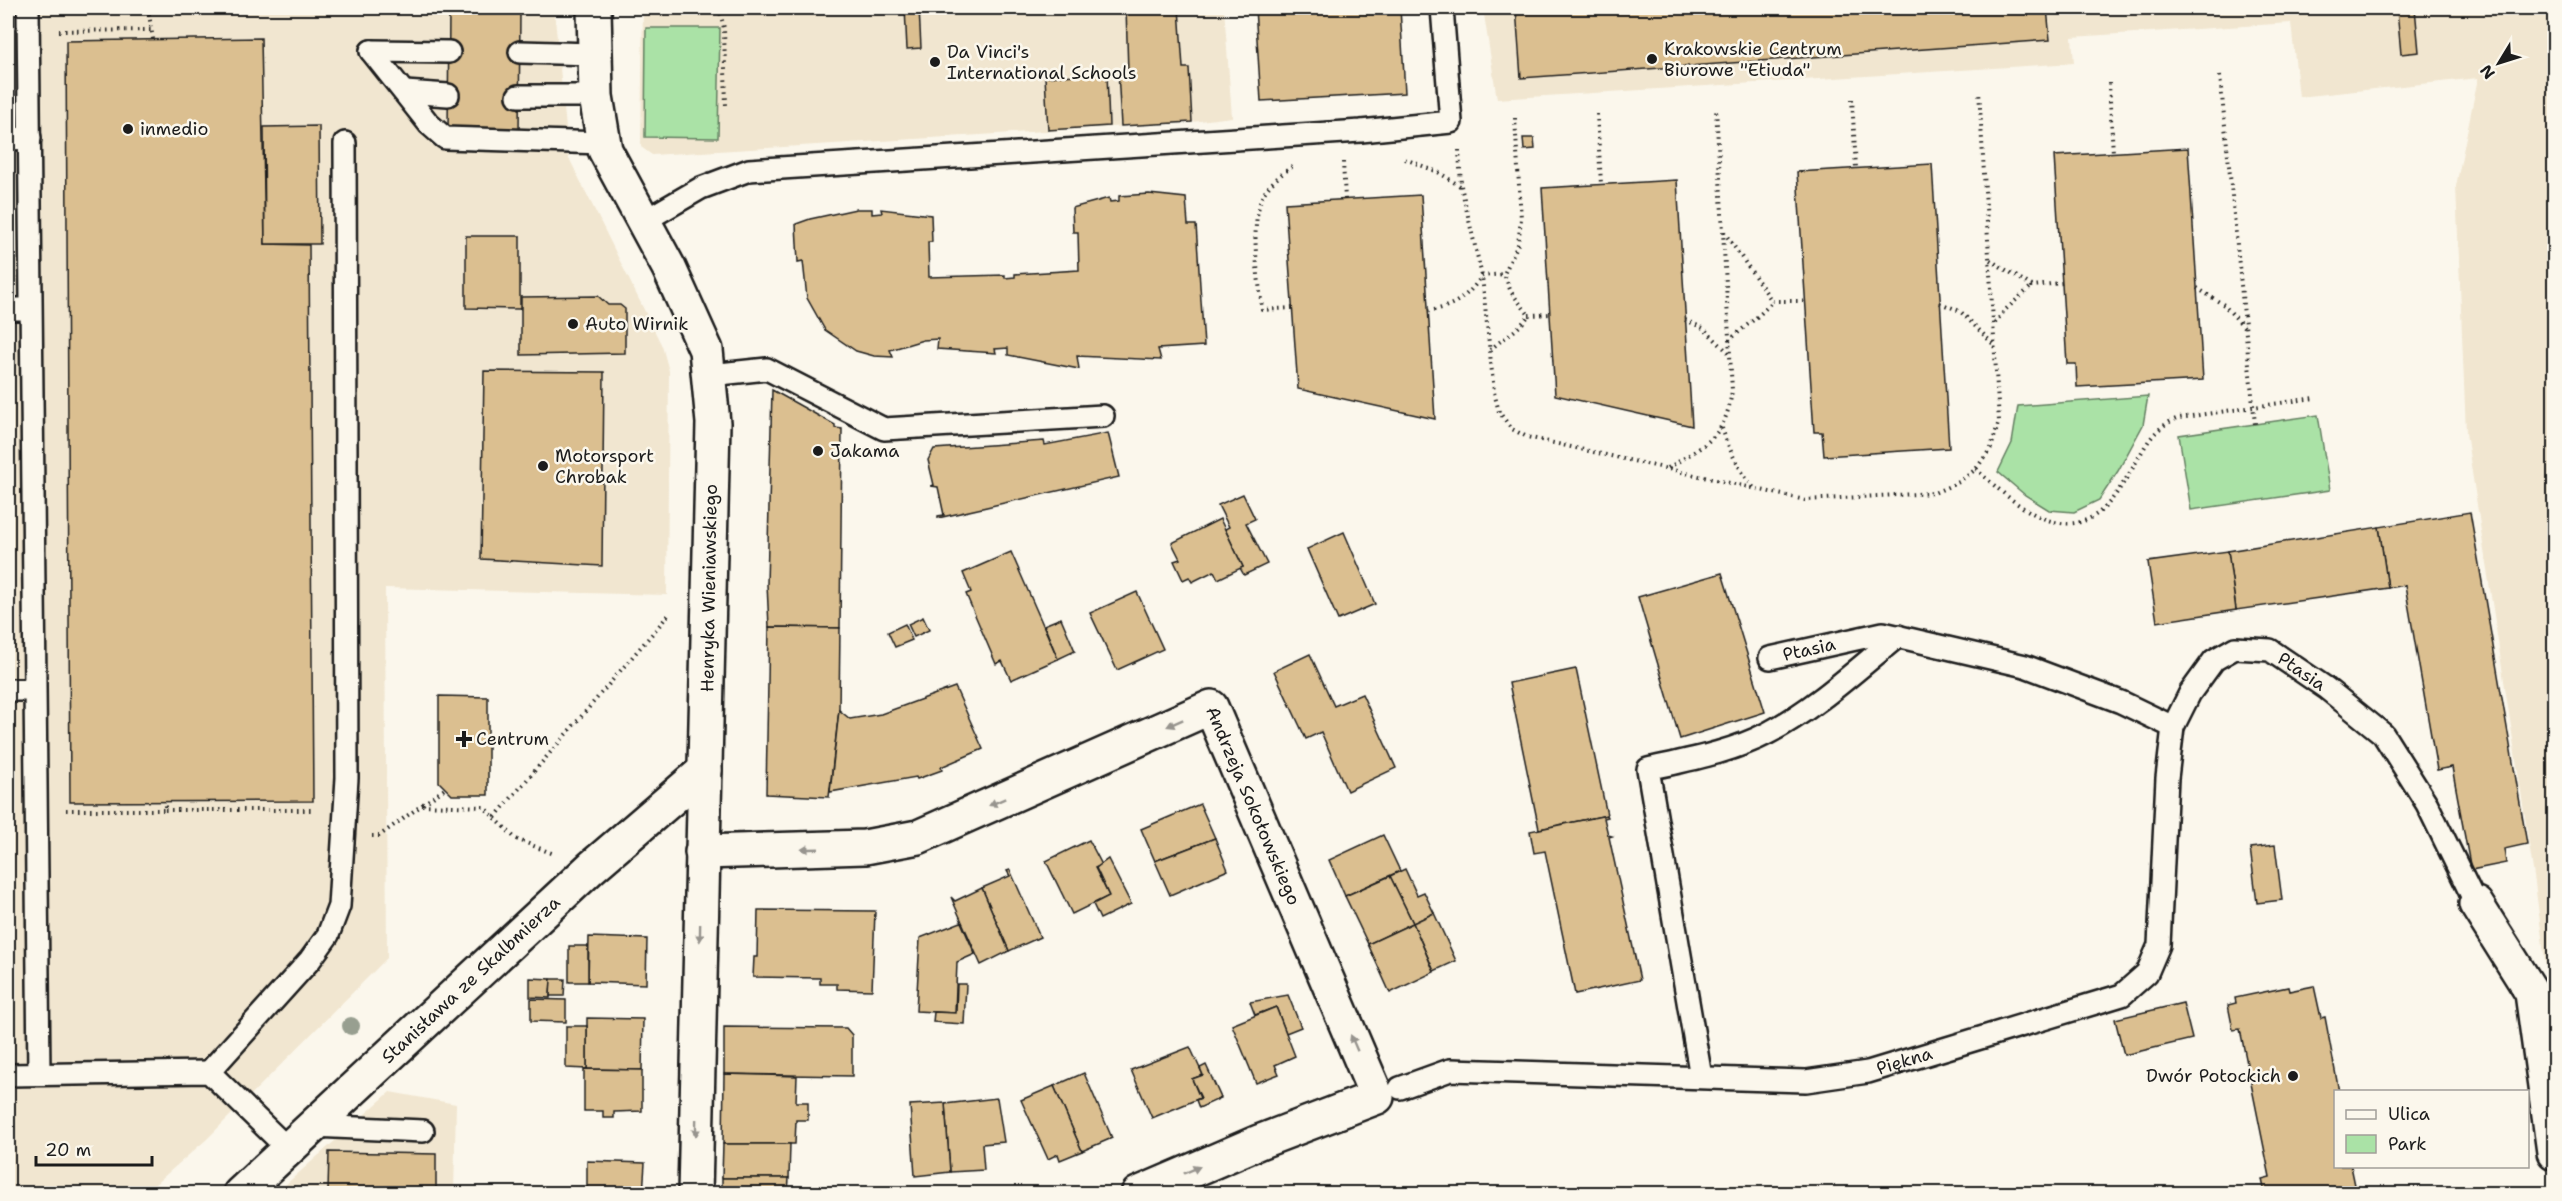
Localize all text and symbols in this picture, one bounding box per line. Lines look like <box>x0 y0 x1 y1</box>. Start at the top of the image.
north arrow <box>2469 33 2529 93</box>
place label: Krakowskie Centrum Biurowe "Etiuda" <box>1664 37 1842 82</box>
place label: Da Vinci's International Schools <box>947 40 1137 85</box>
marker: Krakowskie Centrum Biurowe "Etiuda" <box>1645 52 1659 66</box>
marker: Da Vinci's International Schools <box>928 55 942 69</box>
text: N <box>2475 60 2500 83</box>
place label: inmedio <box>140 117 208 141</box>
marker: inmedio <box>121 122 135 136</box>
place label: Auto Wirnik <box>585 312 689 336</box>
marker: Auto Wirnik <box>566 317 580 331</box>
place label: Jakama <box>830 439 899 463</box>
place label: Motorsport Chrobak <box>555 444 654 489</box>
marker: Jakama <box>811 444 825 458</box>
marker: Motorsport Chrobak <box>536 459 550 473</box>
street label: Henryka Wieniawskiego <box>695 484 723 692</box>
street label: Ptasia <box>1780 632 1838 667</box>
street label: Ptasia <box>2273 647 2331 696</box>
street label: Andrzeja Sokołowskiego <box>1200 703 1306 909</box>
one-way arrow <box>1165 718 1183 728</box>
place label: Centrum <box>476 727 549 751</box>
marker: Centrum <box>457 732 471 746</box>
one-way arrow <box>987 797 1005 807</box>
one-way arrow <box>800 844 819 853</box>
street label: Stanisława ze Skalbmierza <box>376 891 565 1069</box>
one-way arrow <box>695 924 705 943</box>
one-way arrow <box>1349 1034 1358 1052</box>
street label: Piękna <box>1874 1041 1935 1081</box>
place label: Dwór Potockich <box>2146 1064 2281 1088</box>
marker: Dwór Potockich <box>2286 1069 2300 1083</box>
legend <box>2334 1090 2529 1168</box>
text: Ulica <box>2388 1102 2430 1126</box>
one-way arrow <box>691 1118 701 1137</box>
scale bar <box>36 1129 152 1167</box>
text: Park <box>2388 1132 2427 1156</box>
text: 20 m <box>45 1138 91 1162</box>
one-way arrow <box>1183 1165 1201 1175</box>

